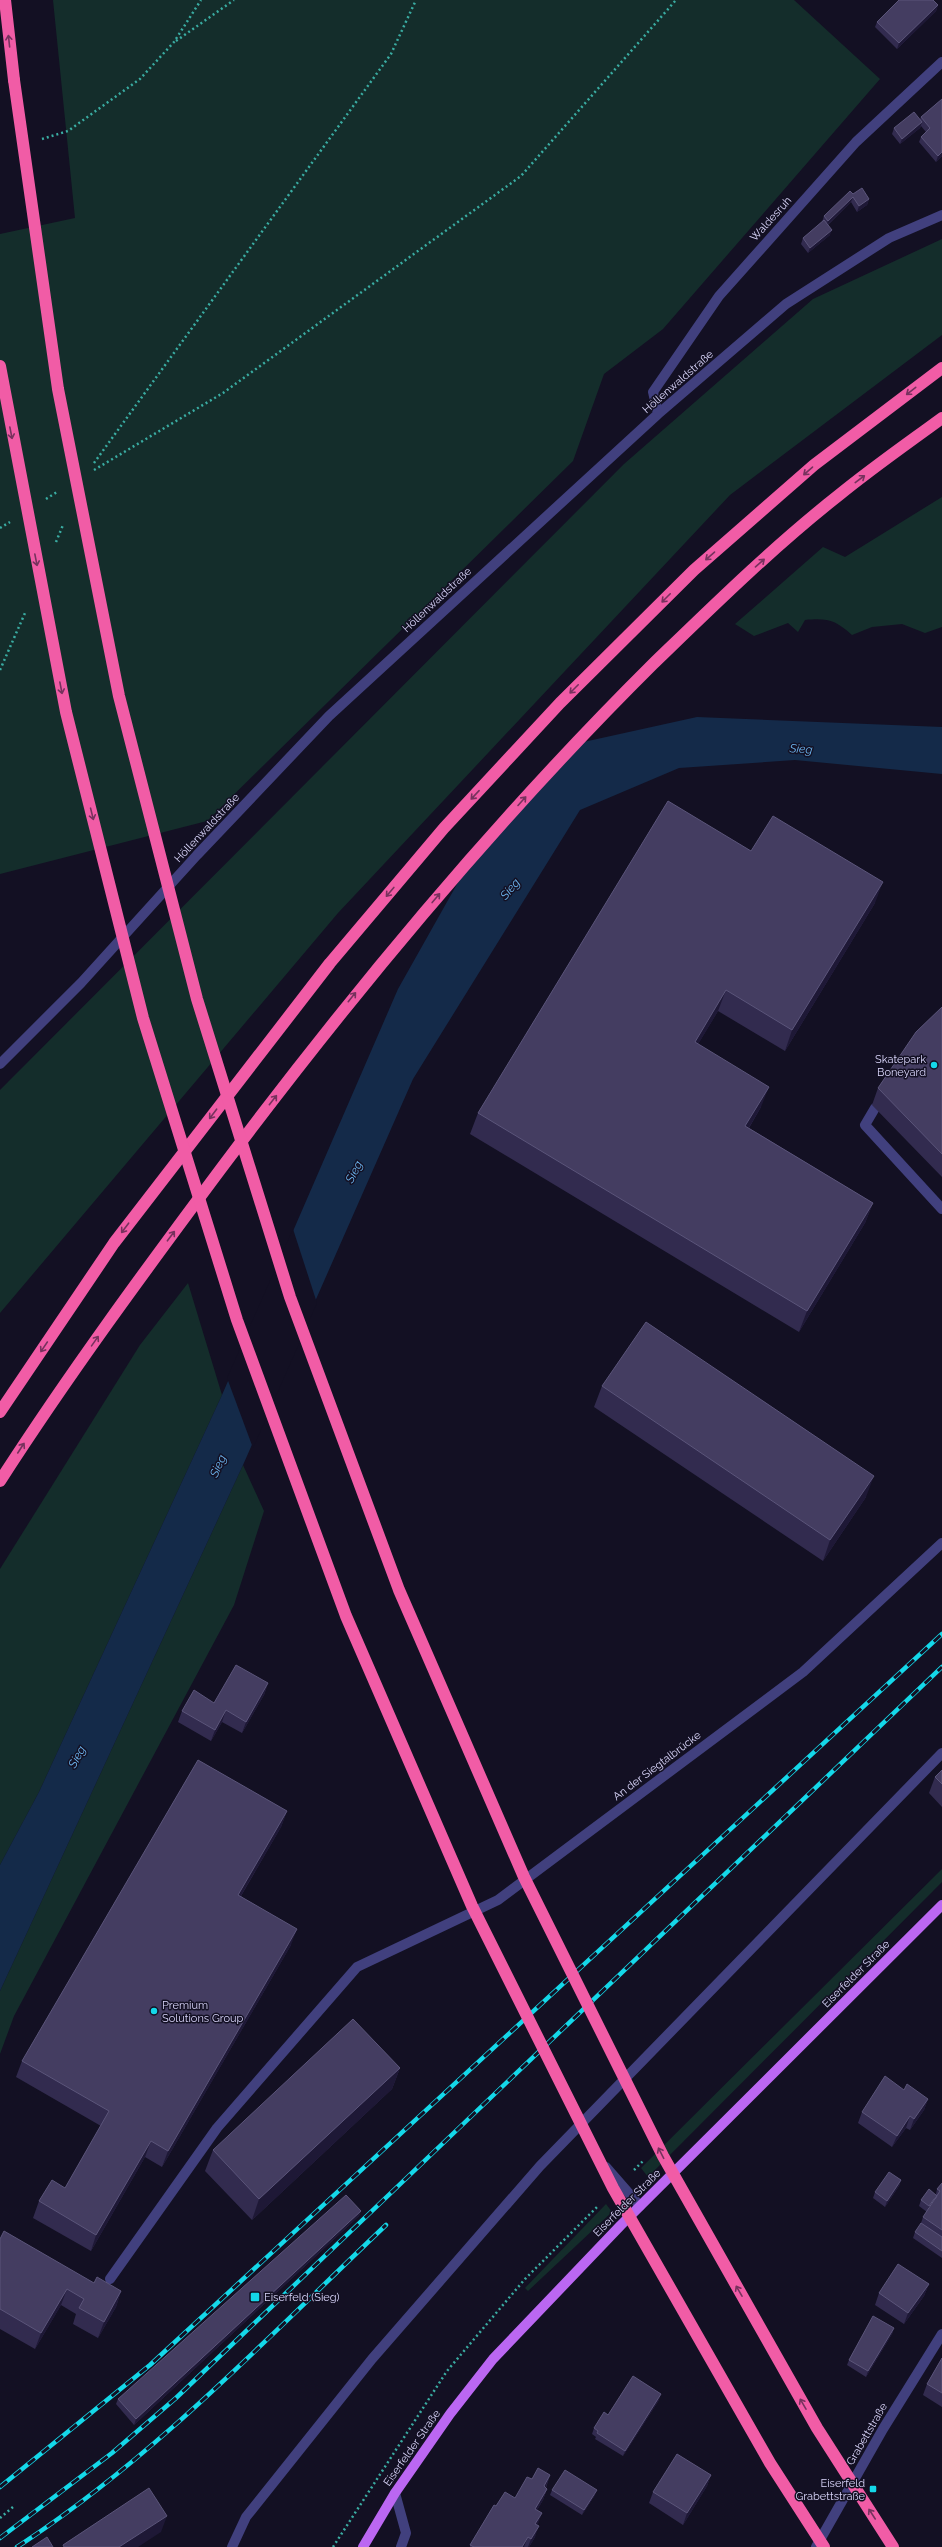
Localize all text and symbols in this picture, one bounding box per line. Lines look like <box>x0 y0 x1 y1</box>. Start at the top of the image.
one-way arrow <box>6 35 13 48</box>
street label: Waldesruh <box>748 194 794 244</box>
street label: Höllenwaldstraße <box>640 347 716 416</box>
one-way arrow <box>905 387 916 395</box>
one-way arrow <box>7 426 15 439</box>
one-way arrow <box>803 466 813 475</box>
one-way arrow <box>854 475 865 483</box>
one-way arrow <box>705 552 715 561</box>
one-way arrow <box>32 553 40 566</box>
one-way arrow <box>755 558 766 567</box>
street label: Höllenwaldstraße <box>400 564 474 635</box>
one-way arrow <box>661 593 671 603</box>
one-way arrow <box>57 681 65 694</box>
one-way arrow <box>569 684 579 694</box>
water label: Sieg <box>788 741 813 757</box>
one-way arrow <box>471 789 480 800</box>
street label: Höllenwaldstraße <box>172 791 243 865</box>
one-way arrow <box>518 796 527 806</box>
one-way arrow <box>88 807 96 820</box>
water label: Sieg <box>497 876 523 903</box>
one-way arrow <box>386 887 395 897</box>
one-way arrow <box>432 892 441 903</box>
one-way arrow <box>348 992 357 1003</box>
place label: Skatepark Boneyard <box>875 1053 926 1079</box>
marker: Skatepark Boneyard <box>929 1060 939 1070</box>
one-way arrow <box>269 1095 277 1106</box>
one-way arrow <box>208 1108 217 1119</box>
water label: Sieg <box>342 1159 365 1186</box>
one-way arrow <box>121 1223 129 1234</box>
one-way arrow <box>167 1230 175 1241</box>
one-way arrow <box>91 1336 99 1347</box>
one-way arrow <box>40 1341 48 1352</box>
one-way arrow <box>17 1443 25 1454</box>
water label: Sieg <box>206 1453 229 1480</box>
street label: An der Siegtalbrücke <box>611 1728 704 1803</box>
water label: Sieg <box>65 1744 89 1771</box>
street label: Eiserfelder Straße <box>820 1937 893 2010</box>
place label: Premium Solutions Group <box>162 1999 244 2025</box>
marker: Premium Solutions Group <box>149 2006 159 2016</box>
one-way arrow <box>657 2147 665 2159</box>
street label: Eiserfelder Straße <box>591 2166 664 2239</box>
one-way arrow <box>735 2285 743 2297</box>
marker: Eiserfeld (Sieg) <box>249 2291 261 2303</box>
place label: Eiserfeld (Sieg) <box>264 2291 340 2304</box>
one-way arrow <box>799 2398 807 2410</box>
street label: Grabettstraße <box>844 2400 890 2467</box>
street label: Eiserfelder Straße <box>381 2407 443 2489</box>
place label: Eiserfeld Grabettstraße <box>795 2477 866 2503</box>
marker: Eiserfeld Grabettstraße <box>868 2484 878 2494</box>
one-way arrow <box>868 2509 876 2520</box>

